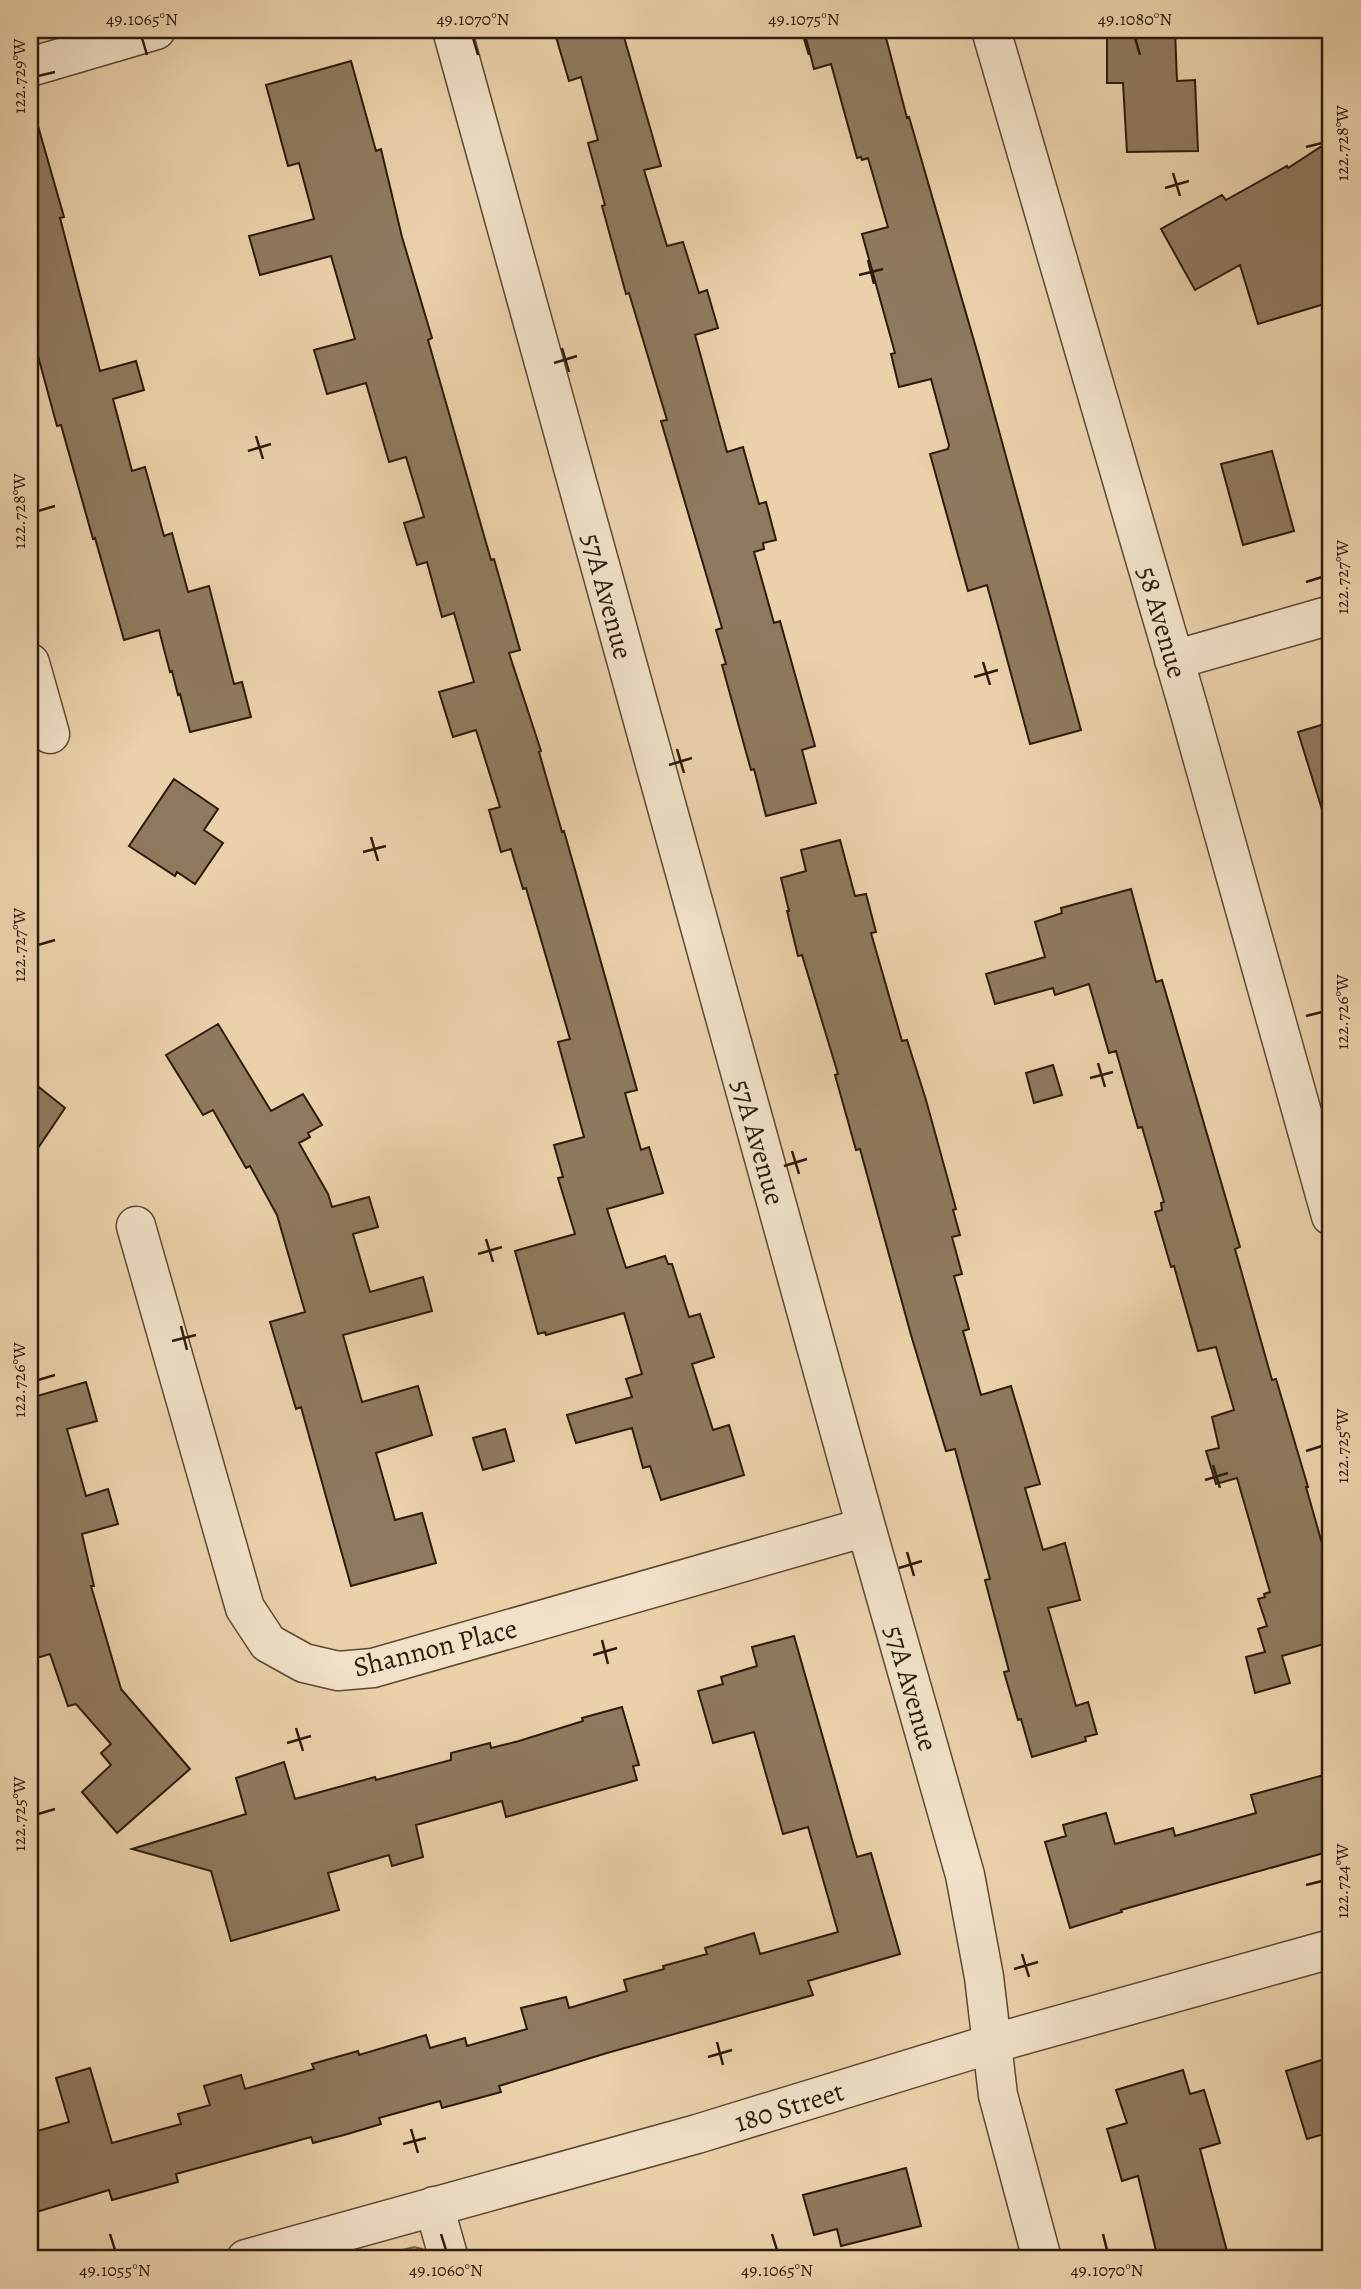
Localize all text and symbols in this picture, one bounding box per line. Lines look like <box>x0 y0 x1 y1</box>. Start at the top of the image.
text: 49.1065°N <box>106 7 178 31</box>
text: 49.1070°N <box>436 7 510 31</box>
text: 49.1075°N <box>768 7 840 31</box>
text: 49.1080°N <box>1098 7 1172 31</box>
text: 122.729°W <box>7 38 31 114</box>
text: 122.728°W <box>1330 105 1354 181</box>
text: 122.728°W <box>7 473 31 549</box>
street label: 57A Avenue <box>572 529 642 664</box>
text: 122.727°W <box>1330 539 1354 614</box>
street label: 58 Avenue <box>1128 562 1196 683</box>
text: 122.727°W <box>7 907 31 982</box>
text: 122.726°W <box>1330 974 1354 1050</box>
street label: 57A Avenue <box>722 1075 794 1210</box>
text: 122.726°W <box>7 1342 31 1418</box>
text: 122.725°W <box>1330 1408 1354 1483</box>
street label: Shannon Place <box>349 1609 521 1687</box>
street label: 57A Avenue <box>875 1621 947 1756</box>
text: 122.725°W <box>7 1776 31 1851</box>
text: 122.724°W <box>1330 1843 1354 1919</box>
street label: 180 Street <box>730 2072 849 2142</box>
text: 49.1055°N <box>79 2258 151 2282</box>
text: 49.1060°N <box>409 2258 483 2282</box>
text: 49.1065°N <box>741 2258 813 2282</box>
text: 49.1070°N <box>1070 2258 1144 2282</box>

